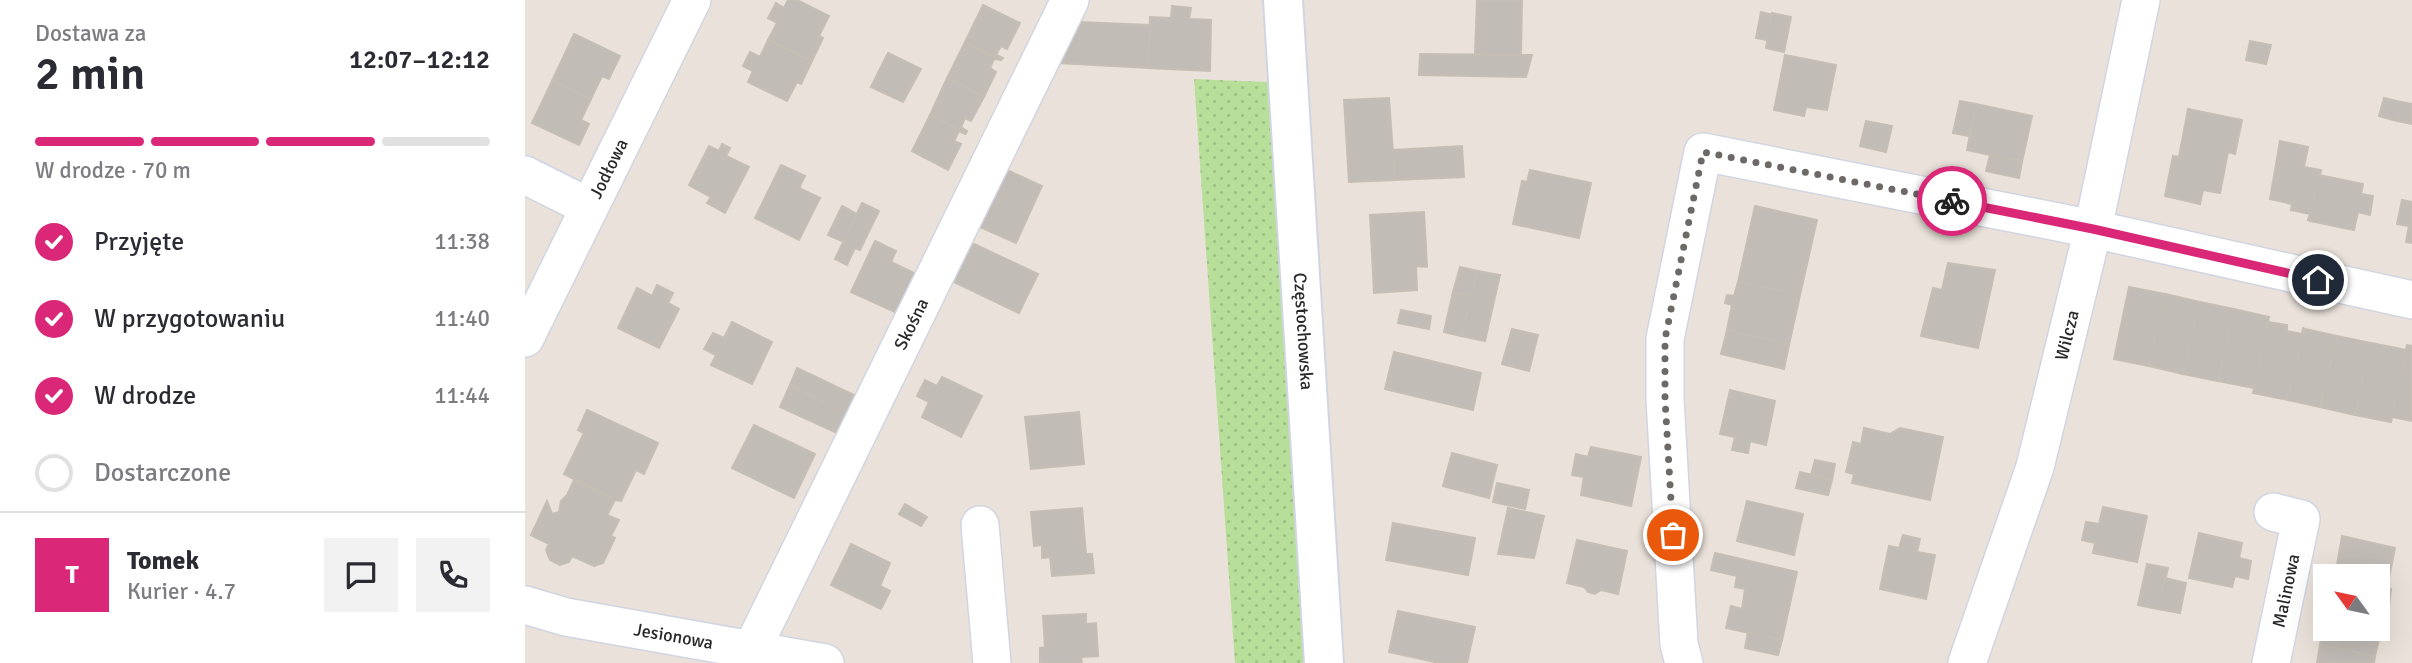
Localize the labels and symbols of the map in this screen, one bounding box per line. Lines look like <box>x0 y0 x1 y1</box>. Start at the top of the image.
street label: Jodłowa <box>585 135 633 202</box>
courier <box>1917 166 1987 236</box>
pin <box>2288 250 2348 310</box>
street label: Częstochowska <box>1289 272 1318 391</box>
street label: Skośna <box>889 294 933 353</box>
street label: Wilcza <box>2050 308 2084 363</box>
pin <box>1643 505 1703 565</box>
street label: Malinowa <box>2268 552 2304 629</box>
north arrow <box>2313 564 2391 640</box>
street label: Jesionowa <box>632 618 715 654</box>

